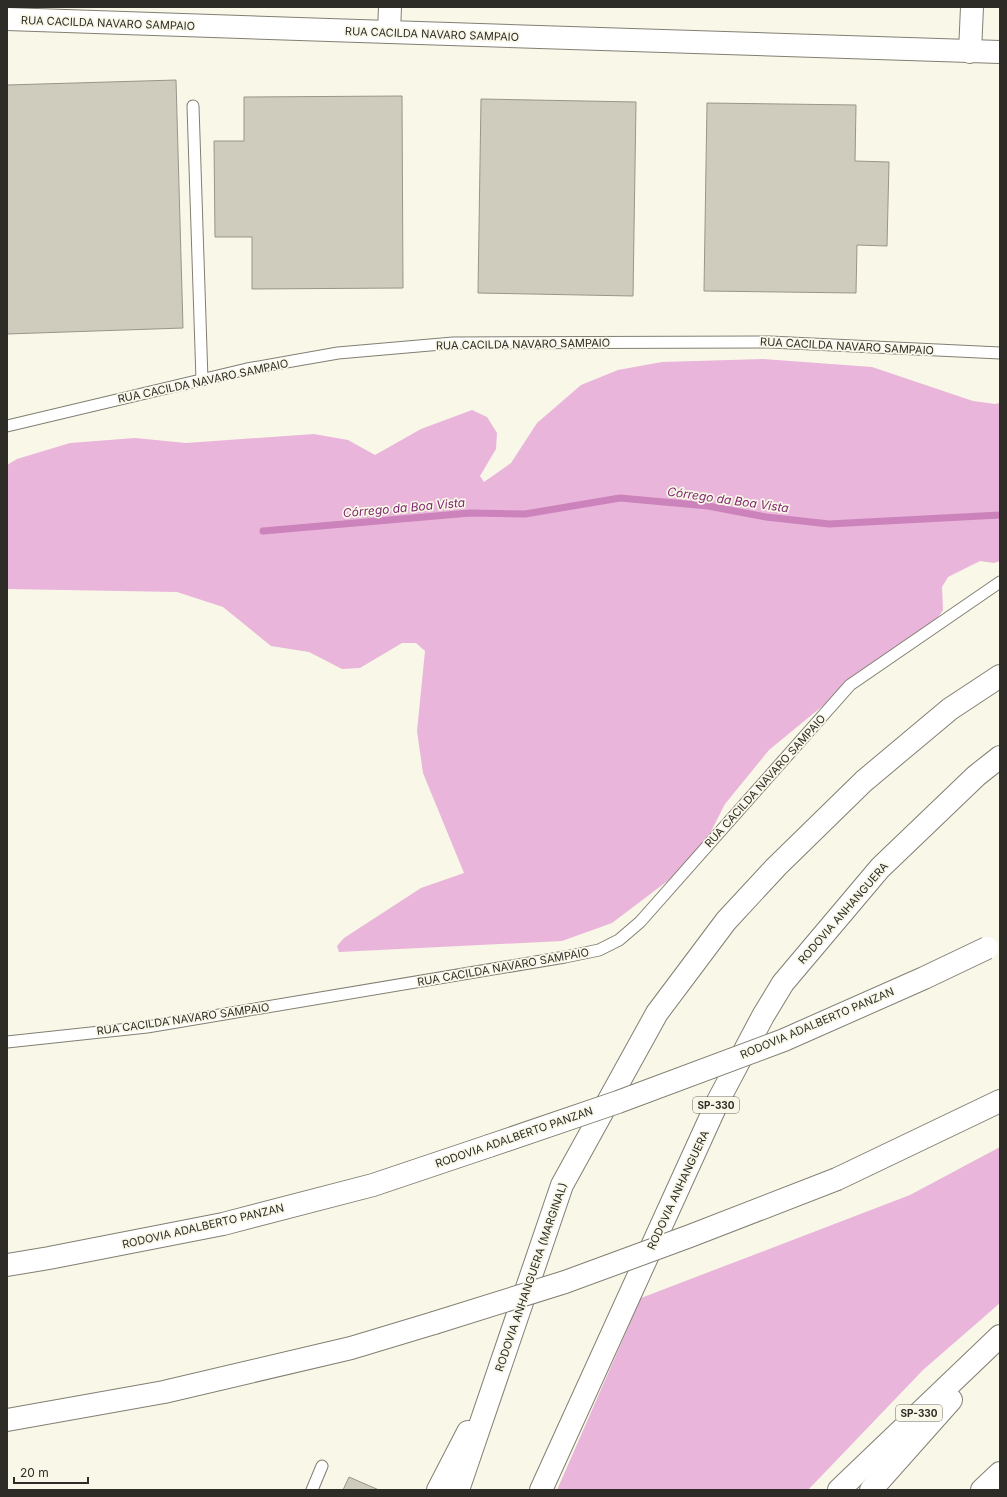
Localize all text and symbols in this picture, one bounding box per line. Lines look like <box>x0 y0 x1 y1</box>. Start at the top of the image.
street label: RUA CACILDA NAVARO SAMPAIO <box>21 13 195 33</box>
street label: RUA CACILDA NAVARO SAMPAIO <box>345 24 519 44</box>
street label: RUA CACILDA NAVARO SAMPAIO <box>760 334 934 358</box>
street label: RUA CACILDA NAVARO SAMPAIO <box>436 335 610 353</box>
street label: RUA CACILDA NAVARO SAMPAIO <box>116 356 290 406</box>
water label: Córrego da Boa Vista <box>666 484 790 515</box>
water label: Córrego da Boa Vista <box>342 495 466 520</box>
street label: RUA CACILDA NAVARO SAMPAIO <box>702 712 828 850</box>
street label: RODOVIA ANHANGUERA <box>795 859 891 967</box>
street label: RUA CACILDA NAVARO SAMPAIO <box>416 945 590 989</box>
street label: RODOVIA ADALBERTO PANZAN <box>738 984 896 1062</box>
street label: RUA CACILDA NAVARO SAMPAIO <box>96 1000 270 1038</box>
road number: SP-330 <box>693 1097 739 1113</box>
street label: RODOVIA ADALBERTO PANZAN <box>433 1103 595 1171</box>
street label: RODOVIA ANHANGUERA <box>644 1128 712 1252</box>
street label: RODOVIA ANHANGUERA (MARGINAL) <box>492 1181 570 1373</box>
street label: RODOVIA ADALBERTO PANZAN <box>121 1201 285 1251</box>
road number: SP-330 <box>896 1405 942 1421</box>
scale bar <box>14 1459 88 1485</box>
text: 20 m <box>20 1465 49 1480</box>

